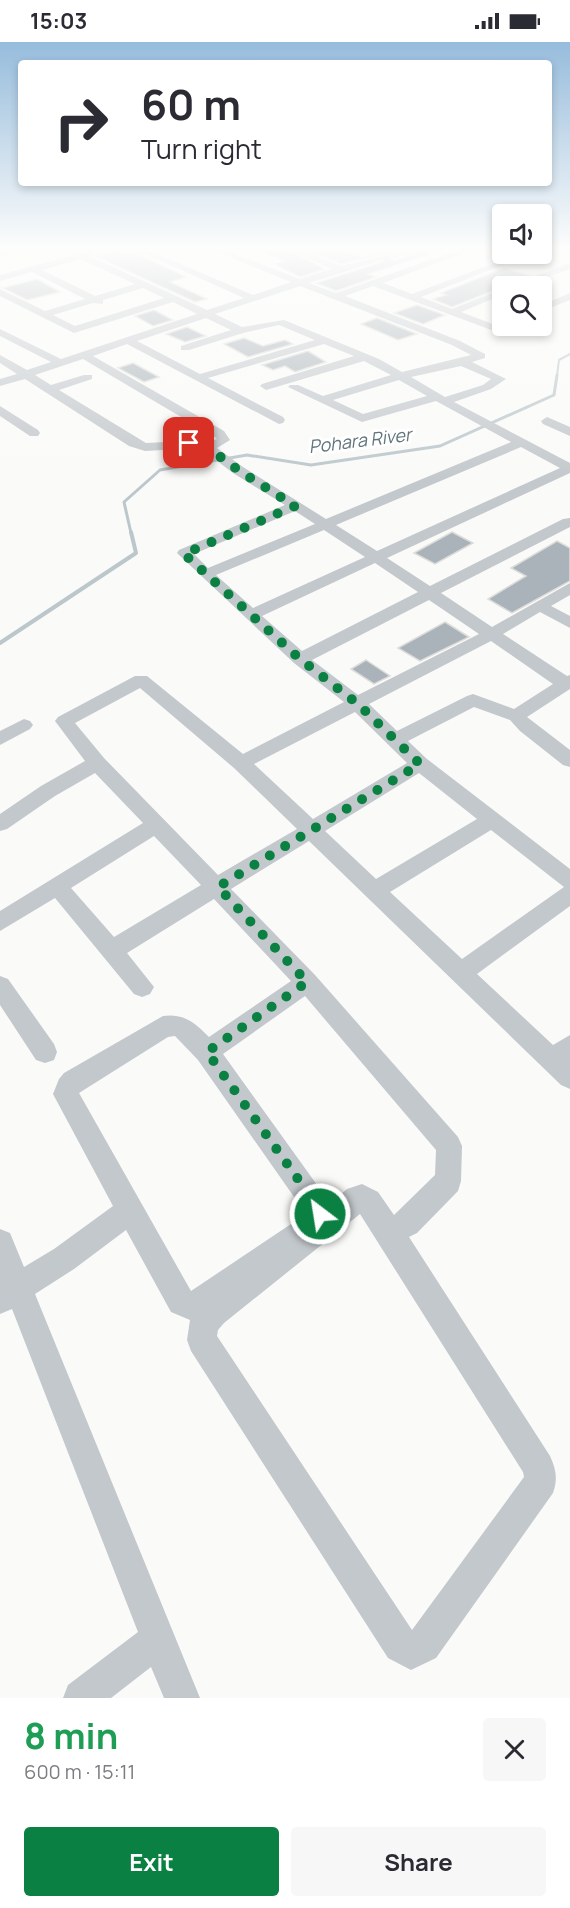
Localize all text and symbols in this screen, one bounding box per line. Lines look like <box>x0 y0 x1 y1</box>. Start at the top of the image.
text: 15:03 <box>30 6 87 36</box>
text: 60 m <box>141 75 241 133</box>
icon: right <box>42 84 120 162</box>
text: Turn right <box>141 130 262 167</box>
map controls <box>492 204 552 336</box>
button: sound <box>492 204 552 264</box>
button: search <box>492 276 552 336</box>
pin <box>163 417 214 468</box>
water label: Pohara River <box>307 422 415 458</box>
icon: arrive <box>172 426 205 459</box>
position arrow <box>288 1182 352 1246</box>
text: 8 min <box>24 1711 118 1760</box>
button: close <box>483 1718 546 1781</box>
text: 600 m · 15:11 <box>24 1758 135 1785</box>
button: Exit <box>24 1827 279 1896</box>
button: Share <box>291 1827 546 1896</box>

